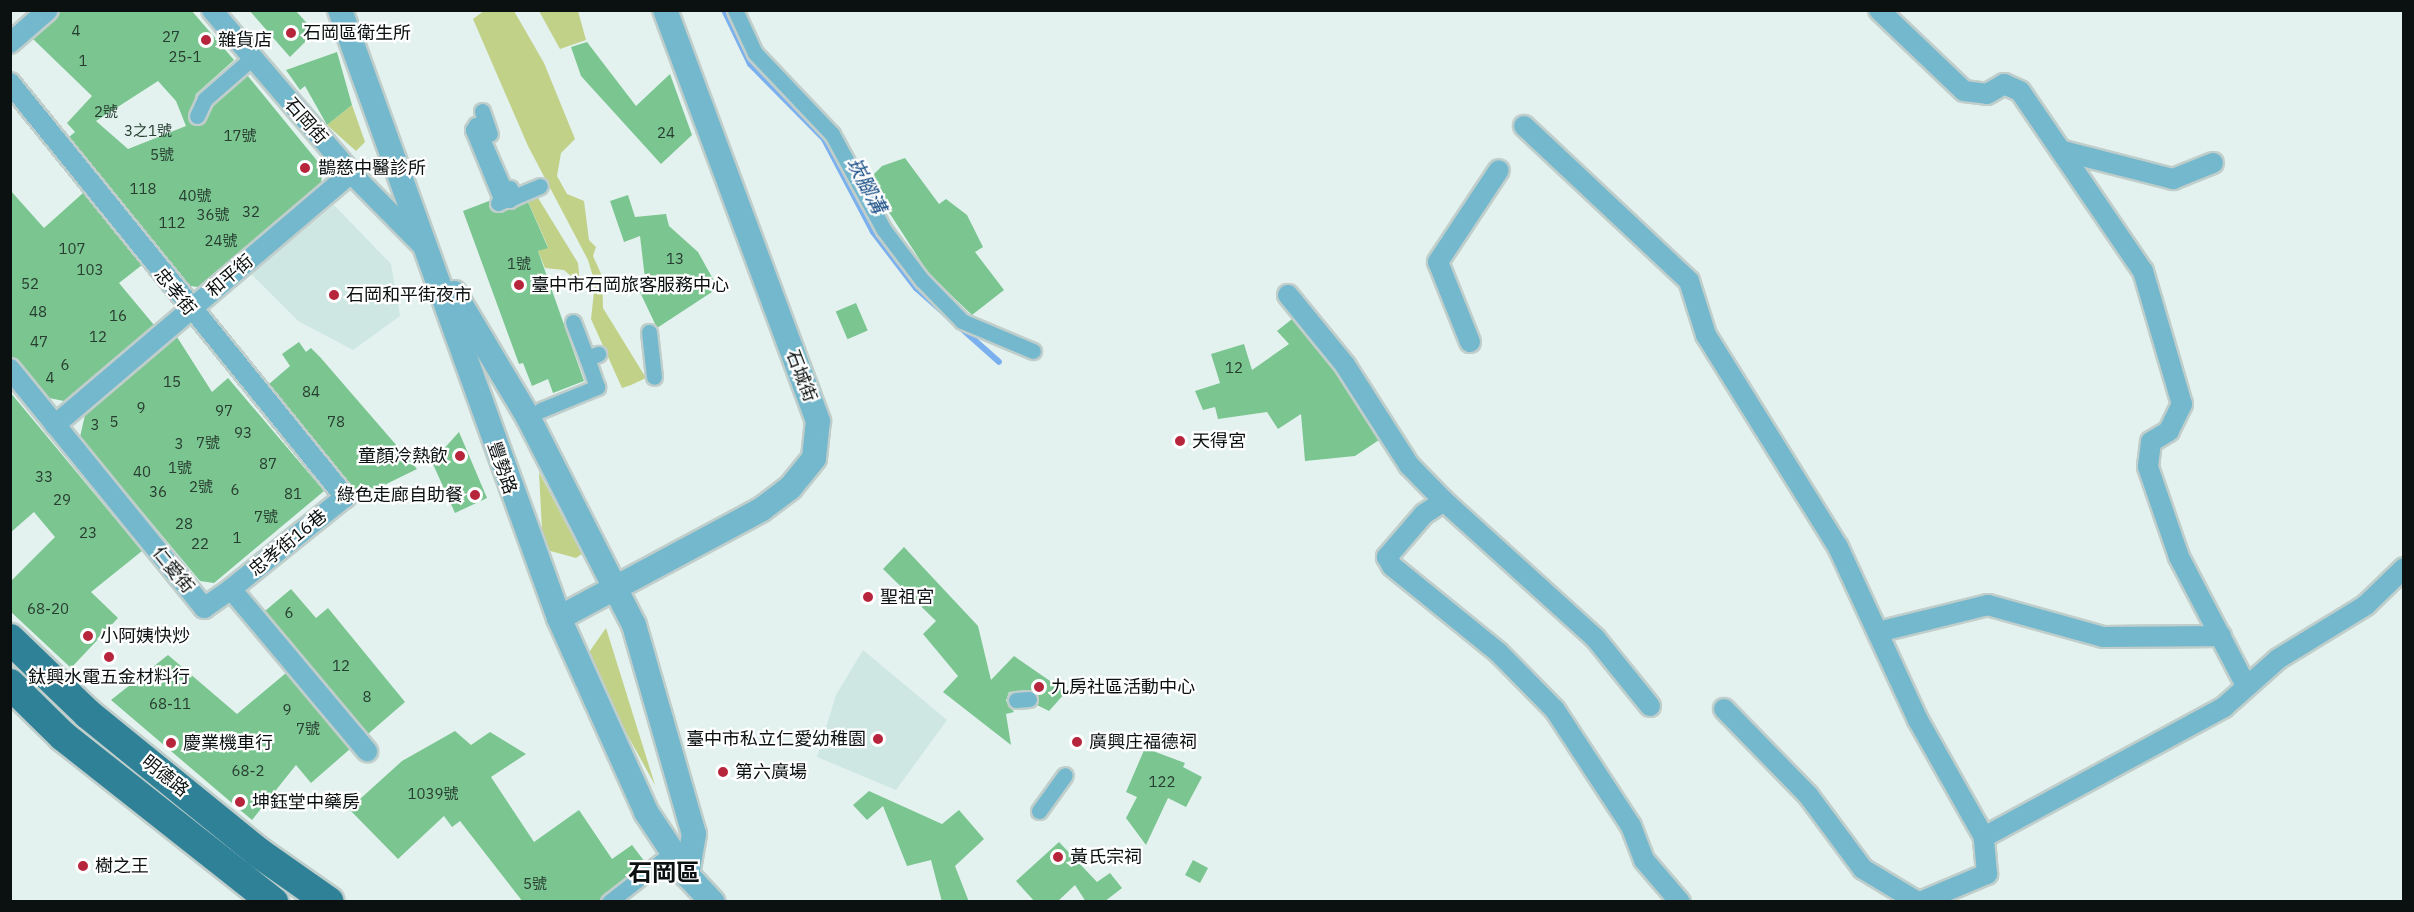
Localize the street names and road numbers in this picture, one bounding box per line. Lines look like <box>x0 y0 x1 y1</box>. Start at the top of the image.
street label: 石岡街 <box>280 94 332 148</box>
street label: 和平街 <box>202 250 258 302</box>
street label: 忠孝街 <box>150 264 200 320</box>
street label: 石城街 <box>781 347 821 405</box>
street label: 豐勢路 <box>483 439 521 497</box>
street label: 忠孝街16巷 <box>245 505 331 581</box>
street label: 仁愛街 <box>148 542 198 598</box>
street label: 明德路 <box>137 751 193 801</box>

